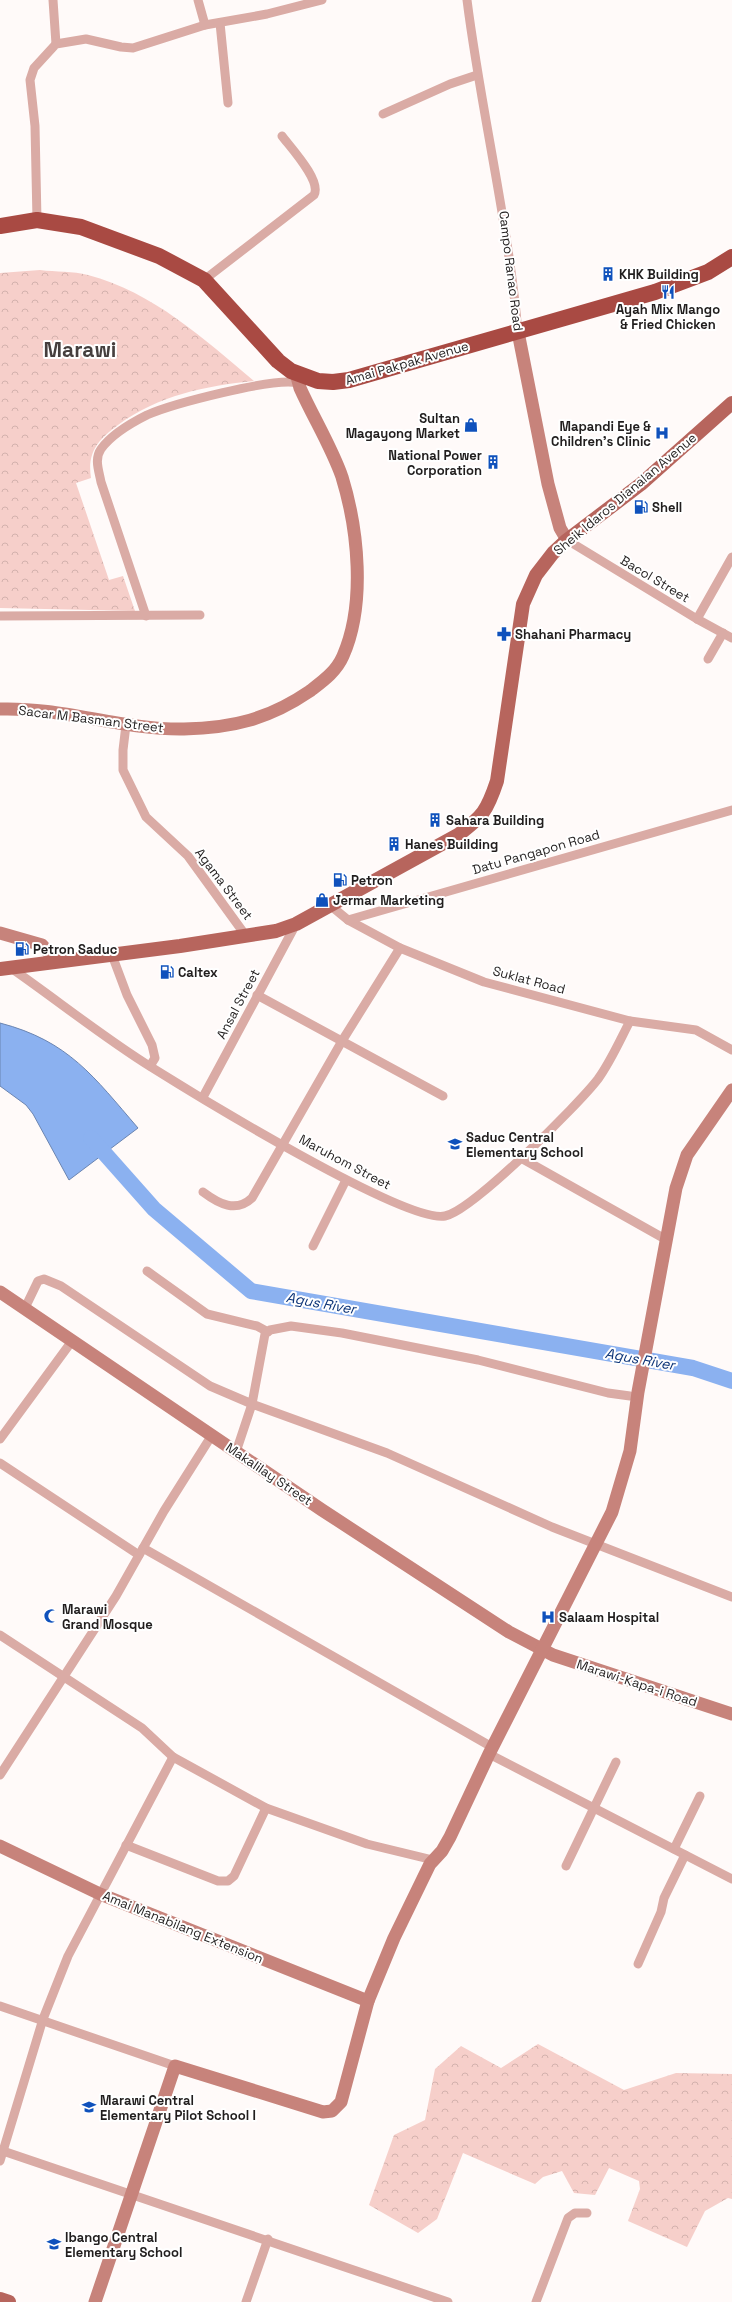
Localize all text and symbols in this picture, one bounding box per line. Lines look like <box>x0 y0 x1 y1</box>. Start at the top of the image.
street label: Campo Ranao Road <box>495 210 527 332</box>
building icon: KHK Building <box>600 266 616 282</box>
place label: KHK Building <box>619 266 699 283</box>
restaurant icon: Ayah Mix Mango & Fried Chicken <box>660 284 676 300</box>
place label: Ayah Mix Mango & Fried Chicken <box>616 301 720 333</box>
district label: Marawi <box>44 336 116 363</box>
street label: Amai Pakpak Avenue <box>343 337 471 389</box>
place label: Sultan Magayong Market <box>346 410 460 442</box>
shop icon: Sultan Magayong Market <box>463 417 479 433</box>
place label: Mapandi Eye & Children's Clinic <box>551 418 651 450</box>
hospital icon: Mapandi Eye & Children's Clinic <box>654 425 670 441</box>
street label: Sheik Idaros Dianalan Avenue <box>550 429 700 559</box>
place label: National Power Corporation <box>388 447 482 479</box>
building icon: National Power Corporation <box>485 454 501 470</box>
fuel station icon: Shell <box>633 499 649 515</box>
place label: Shell <box>652 499 682 516</box>
street label: Bacol Street <box>617 552 693 606</box>
pharmacy icon: Shahani Pharmacy <box>496 626 512 642</box>
place label: Shahani Pharmacy <box>515 626 631 643</box>
street label: Sacar M Basman Street <box>18 702 164 736</box>
building icon: Sahara Building <box>427 812 443 828</box>
place label: Sahara Building <box>446 812 544 829</box>
street label: Datu Pangapon Road <box>470 826 602 878</box>
building icon: Hanes Building <box>386 836 402 852</box>
place label: Hanes Building <box>405 836 498 853</box>
street label: Agama Street <box>191 845 257 923</box>
fuel station icon: Petron <box>332 872 348 888</box>
place label: Petron <box>351 872 393 889</box>
shop icon: Jermar Marketing <box>314 892 330 908</box>
place label: Jermar Marketing <box>333 892 444 909</box>
fuel station icon: Petron Saduc <box>14 941 30 957</box>
place label: Petron Saduc <box>33 941 118 958</box>
street label: Suklat Road <box>491 962 567 998</box>
fuel station icon: Caltex <box>159 964 175 980</box>
place label: Caltex <box>178 964 218 981</box>
street label: Ansal Street <box>212 966 264 1042</box>
place label: Saduc Central Elementary School <box>466 1129 583 1161</box>
street label: Maruhom Street <box>296 1131 394 1193</box>
school or university icon: Saduc Central Elementary School <box>447 1136 463 1152</box>
water label: Agus River <box>285 1288 359 1318</box>
water label: Agus River <box>604 1344 678 1374</box>
street label: Makalilay Street <box>222 1439 316 1509</box>
place label: Marawi Grand Mosque <box>62 1601 153 1633</box>
mosque icon: Marawi Grand Mosque <box>43 1608 59 1624</box>
hospital icon: Salaam Hospital <box>540 1609 556 1625</box>
place label: Salaam Hospital <box>559 1609 659 1626</box>
street label: Marawi-Kapa-i Road <box>575 1655 699 1711</box>
street label: Amai Manabilang Extension <box>100 1887 266 1967</box>
place label: Marawi Central Elementary Pilot School I <box>100 2092 256 2124</box>
school or university icon: Marawi Central Elementary Pilot School I <box>81 2099 97 2115</box>
place label: Ibango Central Elementary School <box>65 2229 182 2261</box>
school or university icon: Ibango Central Elementary School <box>46 2236 62 2252</box>

